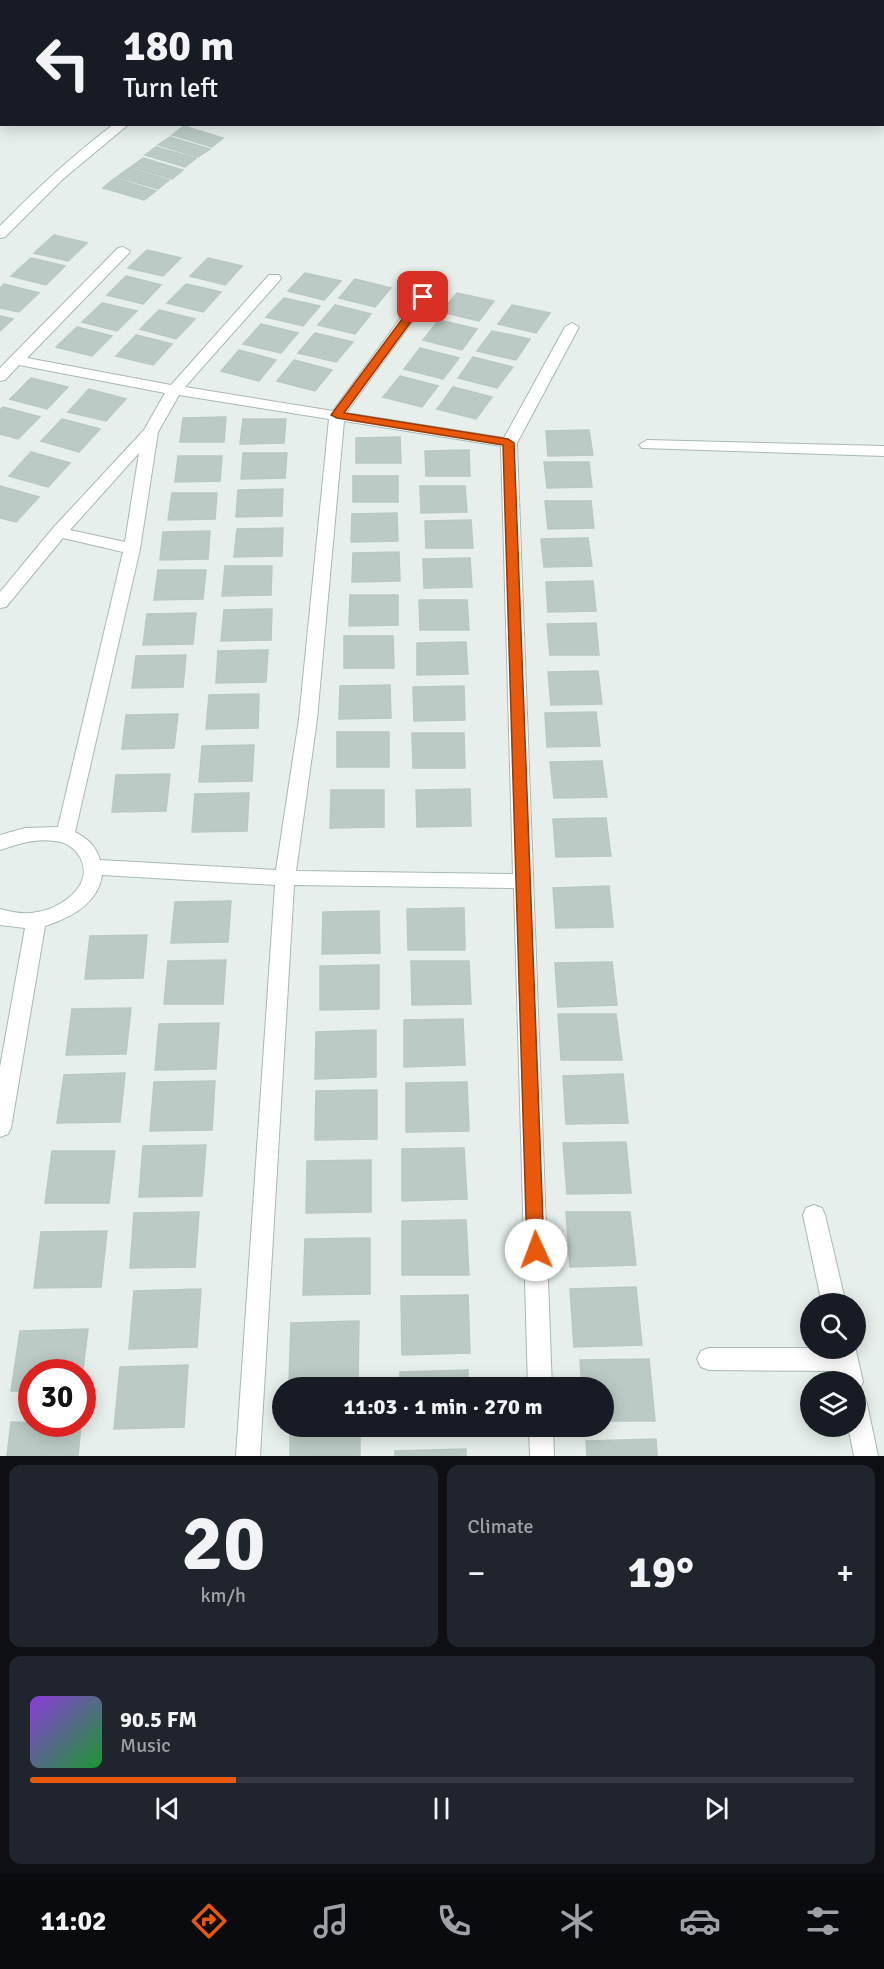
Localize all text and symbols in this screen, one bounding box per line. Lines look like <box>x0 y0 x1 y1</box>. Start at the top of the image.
text: 180 m <box>123 21 234 72</box>
icon: left <box>24 24 102 102</box>
text: Turn left <box>123 72 218 105</box>
pin <box>397 271 448 322</box>
icon: arrive <box>406 280 439 313</box>
position arrow <box>504 1218 568 1282</box>
map controls <box>800 1293 866 1437</box>
button: search <box>800 1293 866 1359</box>
speed limit sign: 30 <box>18 1359 96 1437</box>
button: layers <box>800 1371 866 1437</box>
text: 11:03 · 1 min · 270 m <box>343 1393 543 1420</box>
text: 20 <box>181 1496 265 1592</box>
text: Climate <box>468 1514 533 1539</box>
text: 19° <box>627 1545 694 1600</box>
text: − <box>468 1553 485 1594</box>
text: + <box>836 1553 854 1594</box>
text: km/h <box>201 1583 246 1608</box>
text: 90.5 FM <box>120 1706 197 1733</box>
text: Music <box>120 1733 171 1758</box>
icon: previous <box>151 1792 184 1825</box>
icon: pause <box>425 1792 458 1825</box>
icon: next <box>700 1792 733 1825</box>
icon: directions <box>188 1900 230 1942</box>
icon: music <box>310 1900 352 1942</box>
icon: phone <box>433 1900 475 1942</box>
icon: climate <box>556 1900 598 1942</box>
icon: car <box>679 1900 721 1942</box>
icon: filters <box>802 1900 844 1942</box>
text: 11:02 <box>40 1905 107 1938</box>

